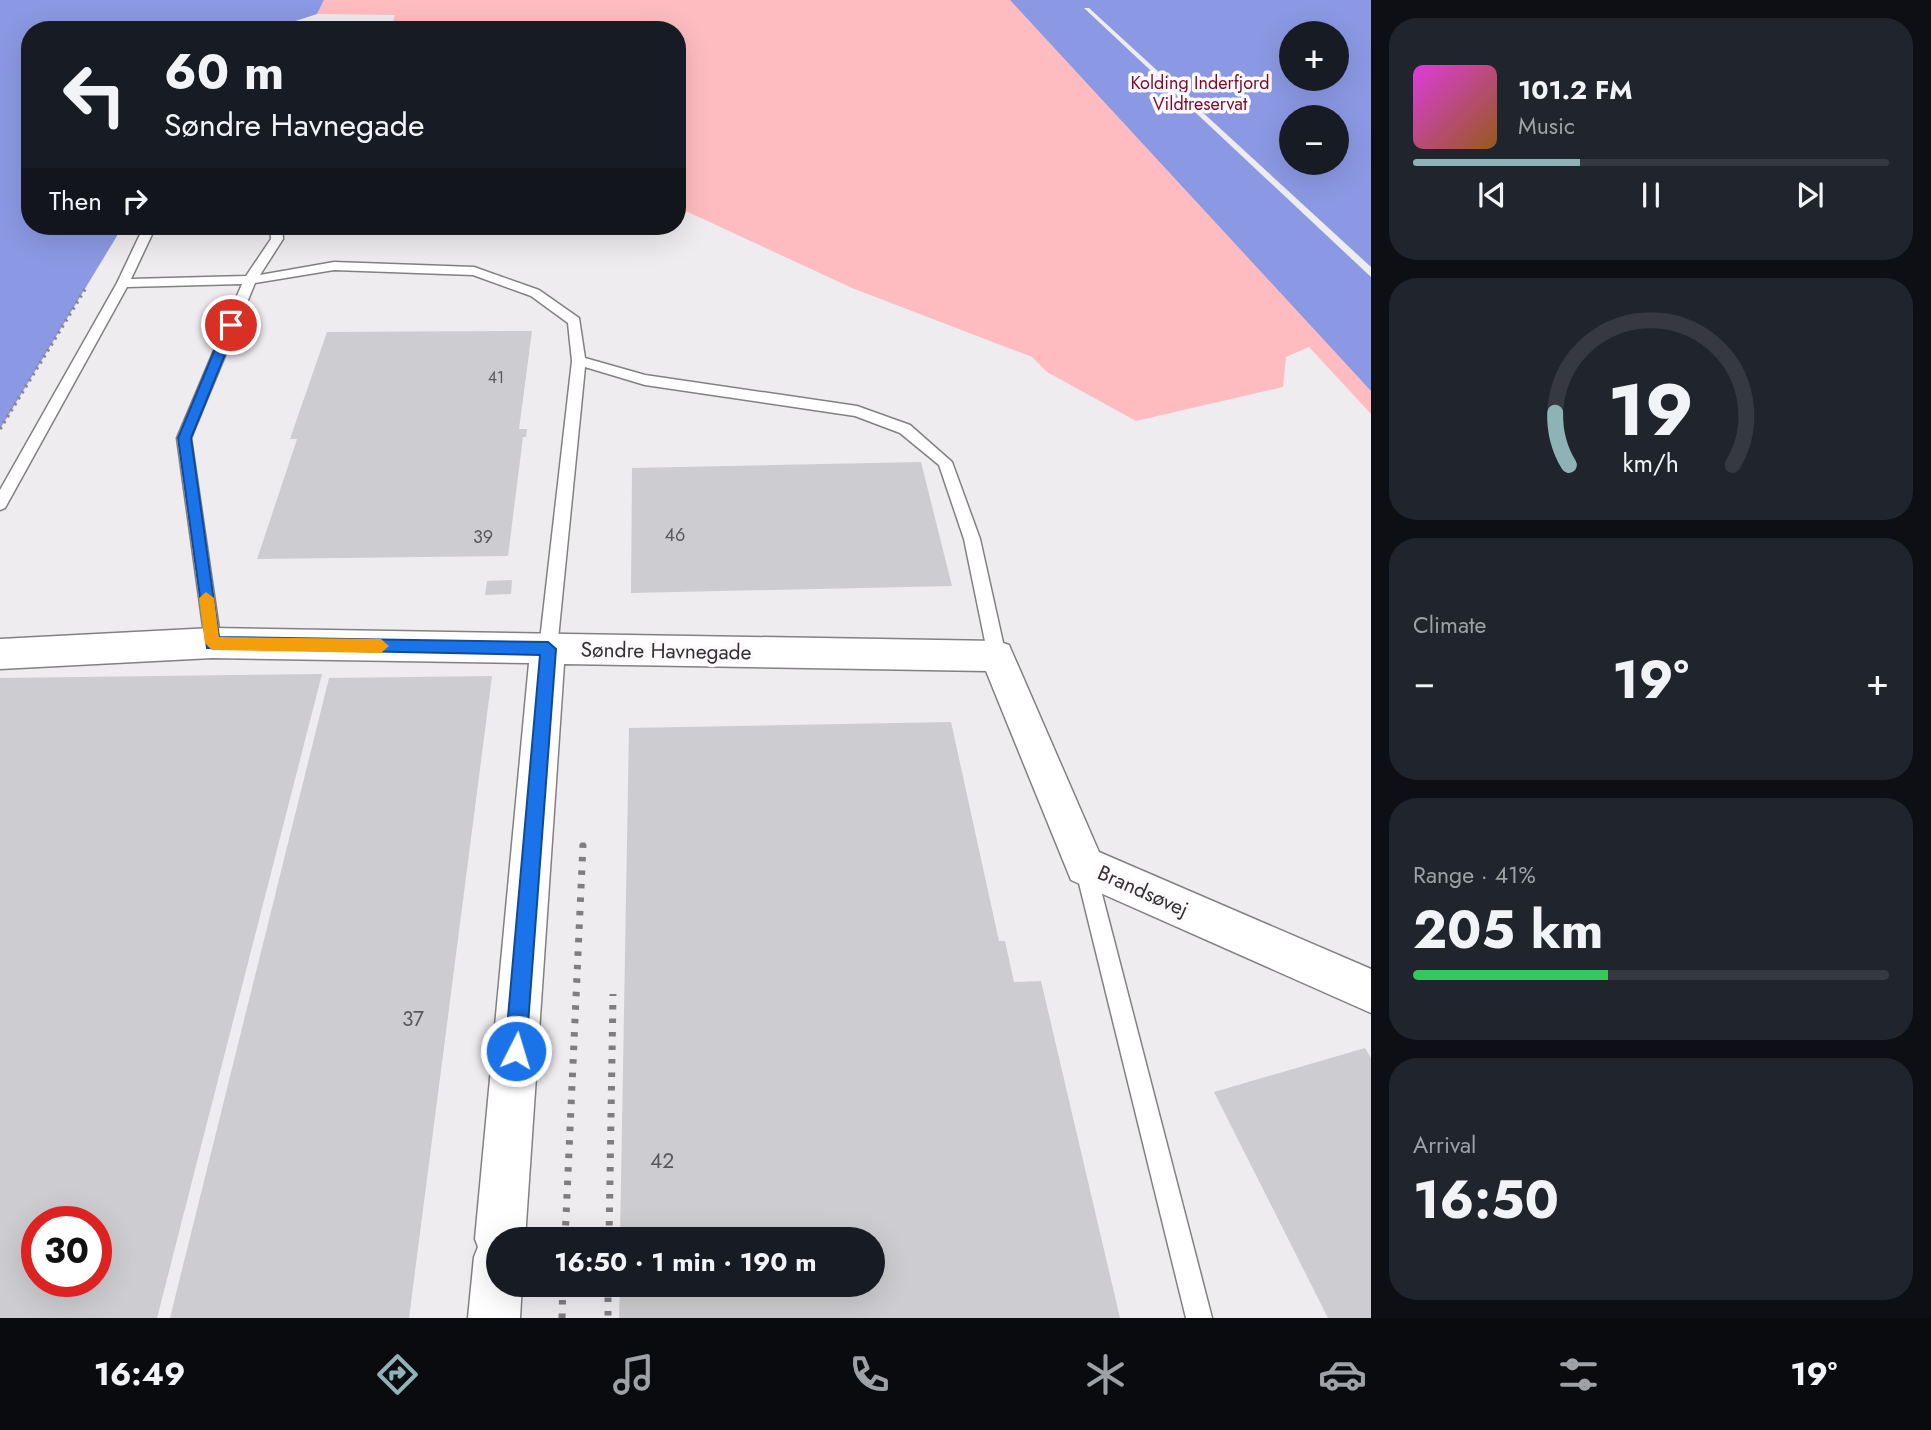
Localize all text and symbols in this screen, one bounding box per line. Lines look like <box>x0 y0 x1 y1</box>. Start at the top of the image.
map controls <box>1279 21 1349 175</box>
button: + <box>1279 21 1349 91</box>
text: 60 m <box>164 37 284 107</box>
icon: left <box>49 49 140 140</box>
park label: Kolding Inderfjord Vildtreservat <box>1130 70 1270 117</box>
text: 101.2 FM <box>1518 71 1632 109</box>
text: Søndre Havnegade <box>164 102 424 148</box>
button: − <box>1279 105 1349 175</box>
text: Music <box>1518 109 1575 143</box>
icon: previous <box>1473 176 1511 214</box>
icon: pause <box>1632 176 1670 214</box>
icon: next <box>1791 176 1829 214</box>
text: Then <box>49 182 102 220</box>
icon: right <box>116 182 154 220</box>
pin <box>201 295 261 355</box>
icon: arrive <box>212 306 250 344</box>
text: 19 <box>1608 357 1694 462</box>
house number: 41 <box>488 366 504 389</box>
text: km/h <box>1623 445 1679 481</box>
house number: 46 <box>665 522 685 548</box>
house number: 39 <box>473 524 493 550</box>
text: Climate <box>1413 608 1486 642</box>
street label: Søndre Havnegade <box>580 635 752 667</box>
text: 19° <box>1612 642 1689 718</box>
text: − <box>1413 654 1435 709</box>
text: + <box>1866 654 1889 709</box>
street label: Brandsøvej <box>1093 858 1193 924</box>
text: Range · 41% <box>1413 858 1536 892</box>
text: 205 km <box>1413 892 1603 968</box>
house number: 37 <box>402 1004 424 1034</box>
position arrow <box>479 1014 553 1088</box>
text: Arrival <box>1413 1128 1476 1162</box>
house number: 42 <box>650 1146 674 1176</box>
text: 16:50 <box>1413 1162 1559 1238</box>
speed limit sign: 30 <box>21 1206 112 1297</box>
text: 16:50 · 1 min · 190 m <box>554 1243 817 1281</box>
icon: directions <box>373 1350 422 1399</box>
icon: music <box>609 1350 658 1399</box>
icon: phone <box>845 1350 894 1399</box>
icon: climate <box>1081 1350 1130 1399</box>
icon: car <box>1318 1350 1367 1399</box>
icon: filters <box>1554 1350 1603 1399</box>
text: 16:49 <box>94 1351 185 1397</box>
text: 19° <box>1790 1351 1837 1397</box>

